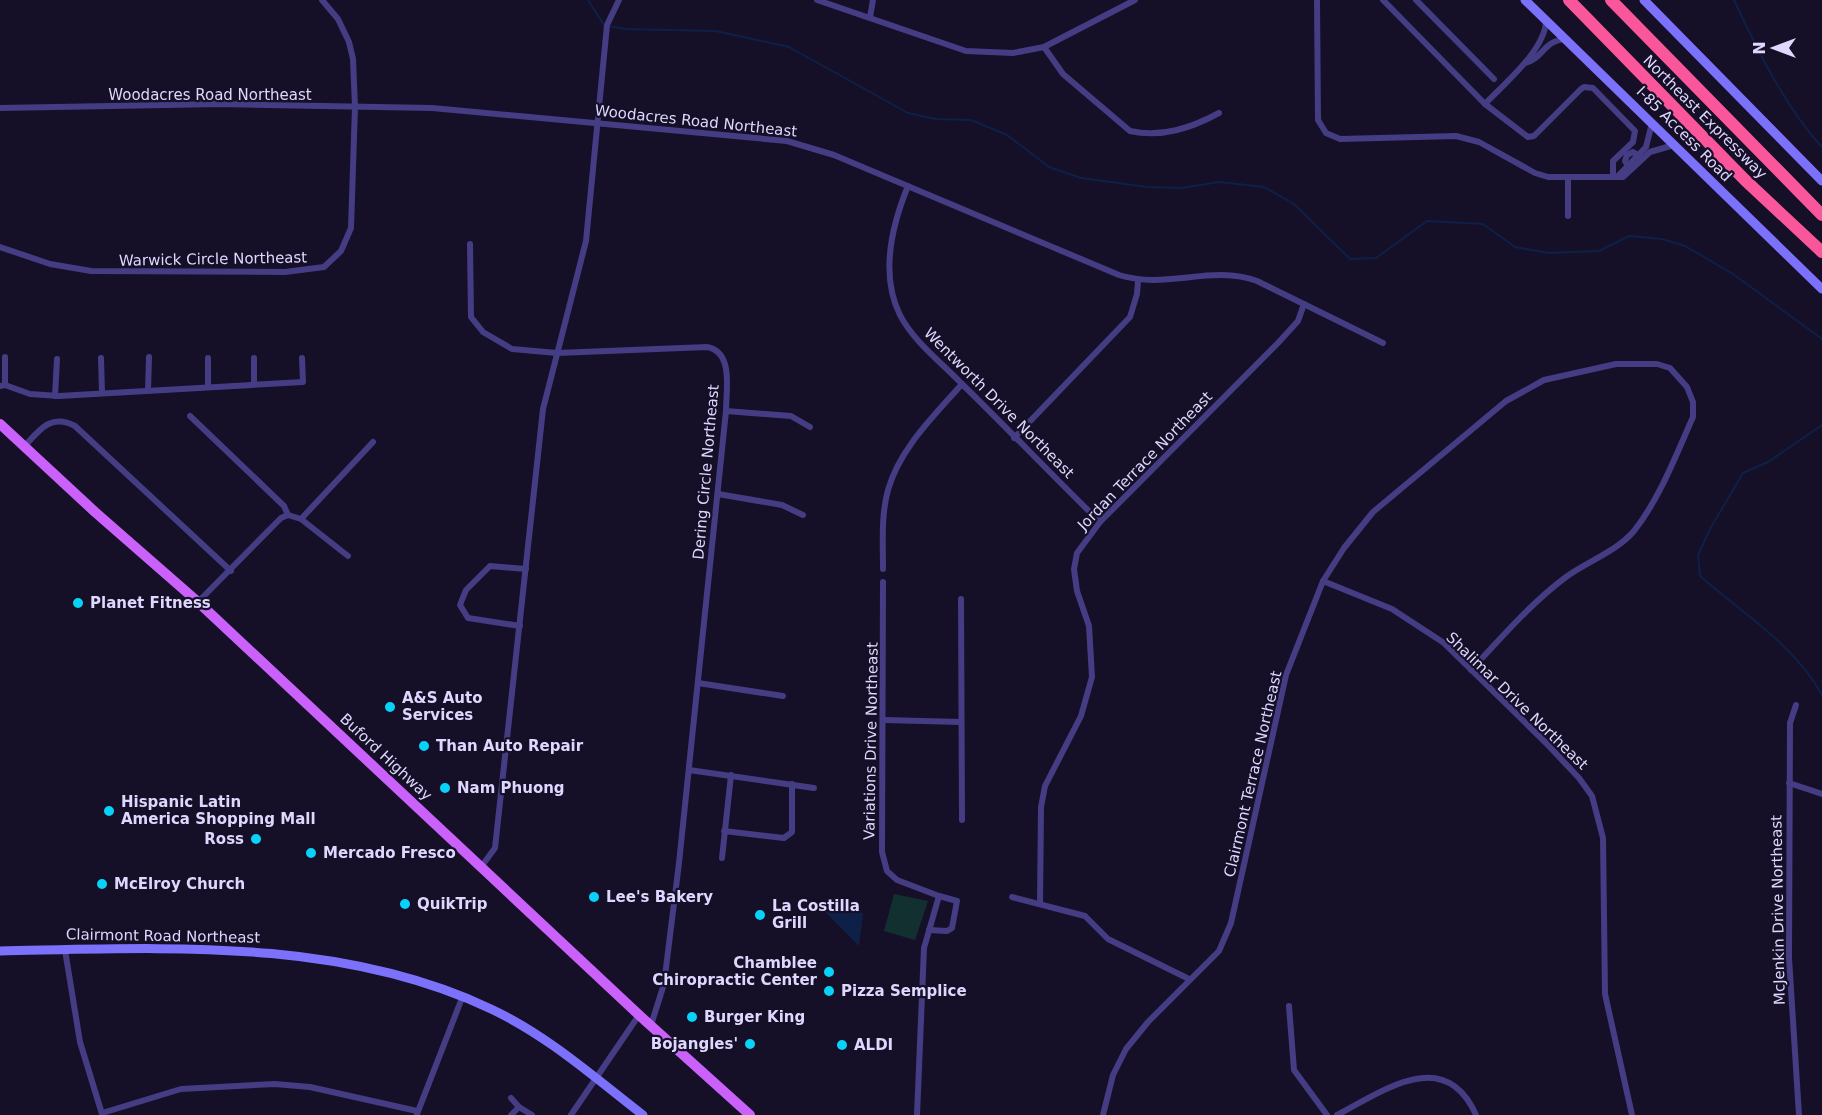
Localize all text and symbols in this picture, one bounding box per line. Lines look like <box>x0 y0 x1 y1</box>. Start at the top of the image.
north arrow <box>1744 18 1804 78</box>
text: N <box>1750 41 1769 55</box>
street label: Northeast Expressway <box>1639 51 1771 183</box>
street label: I-85 Access Road <box>1633 83 1735 185</box>
street label: Woodacres Road Northeast <box>108 86 312 104</box>
street label: Woodacres Road Northeast <box>594 101 798 141</box>
street label: Warwick Circle Northeast <box>119 248 307 270</box>
street label: Wentworth Drive Northeast <box>920 324 1078 482</box>
street label: Dering Circle Northeast <box>689 384 723 560</box>
street label: Jordan Terrace Northeast <box>1073 388 1216 535</box>
place label: Planet Fitness <box>90 594 211 612</box>
marker: Planet Fitness <box>71 596 85 610</box>
street label: Shalimar Drive Northeast <box>1442 628 1592 774</box>
street label: Variations Drive Northeast <box>860 642 882 840</box>
street label: Clairmont Terrace Northeast <box>1220 669 1286 879</box>
place label: A&S Auto Services <box>402 689 482 724</box>
marker: A&S Auto Services <box>383 700 397 714</box>
street label: Buford Highway <box>336 710 436 804</box>
place label: Than Auto Repair <box>436 737 584 755</box>
marker: Than Auto Repair <box>417 739 431 753</box>
place label: Nam Phuong <box>457 779 565 797</box>
marker: Nam Phuong <box>438 781 452 795</box>
place label: Hispanic Latin America Shopping Mall <box>121 793 316 828</box>
marker: Hispanic Latin America Shopping Mall <box>102 804 116 818</box>
street label: McJenkin Drive Northeast <box>1767 815 1789 1005</box>
place label: Ross <box>204 830 244 848</box>
marker: Ross <box>249 832 263 846</box>
place label: Mercado Fresco <box>323 844 456 862</box>
marker: Mercado Fresco <box>304 846 318 860</box>
place label: McElroy Church <box>114 875 245 893</box>
marker: McElroy Church <box>95 877 109 891</box>
place label: Lee's Bakery <box>606 888 713 906</box>
marker: Lee's Bakery <box>587 890 601 904</box>
place label: QuikTrip <box>417 895 488 913</box>
marker: QuikTrip <box>398 897 412 911</box>
place label: La Costilla Grill <box>772 897 860 932</box>
marker: La Costilla Grill <box>753 908 767 922</box>
street label: Clairmont Road Northeast <box>66 925 260 947</box>
place label: Chamblee Chiropractic Center <box>652 954 818 989</box>
marker: Chamblee Chiropractic Center <box>822 965 836 979</box>
place label: Pizza Semplice <box>841 982 967 1000</box>
marker: Pizza Semplice <box>822 984 836 998</box>
place label: Burger King <box>704 1008 805 1026</box>
marker: Burger King <box>685 1010 699 1024</box>
place label: Bojangles' <box>651 1035 738 1053</box>
place label: ALDI <box>854 1036 893 1054</box>
marker: Bojangles' <box>743 1037 757 1051</box>
marker: ALDI <box>835 1038 849 1052</box>

